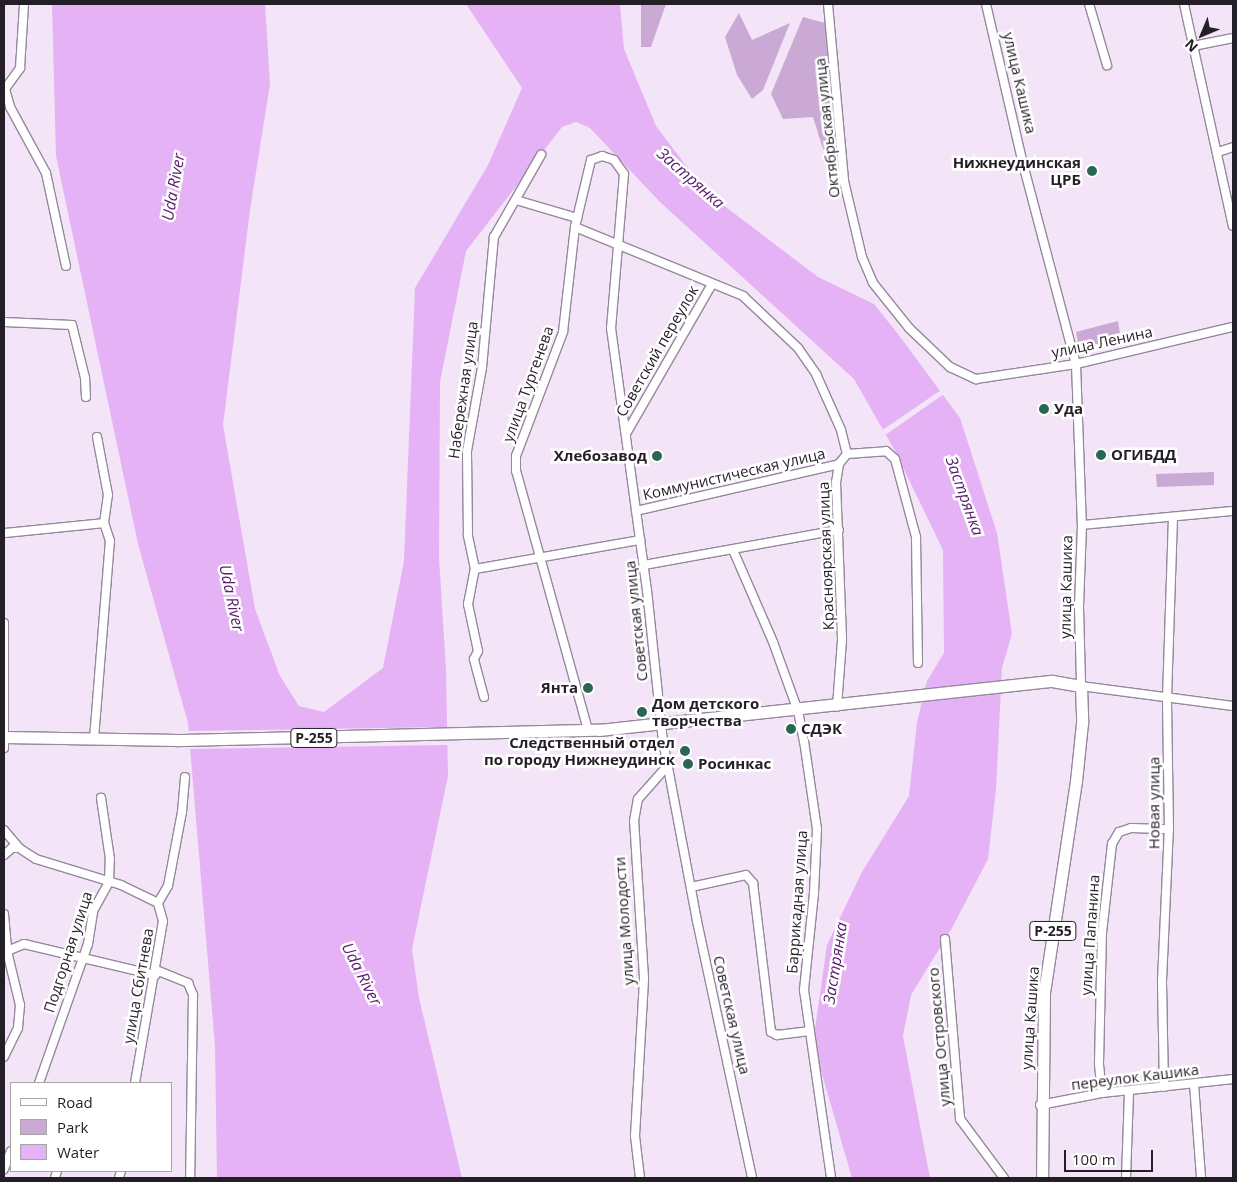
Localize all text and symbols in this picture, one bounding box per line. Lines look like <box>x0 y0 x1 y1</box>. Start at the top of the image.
north arrow <box>1177 10 1227 60</box>
street label: улица Кашика <box>1000 30 1040 136</box>
text: N <box>1180 35 1202 57</box>
street label: Октябрьская улица <box>811 57 843 199</box>
water label: Застрянка <box>653 144 729 212</box>
water label: Uda River <box>158 152 188 222</box>
place label: Нижнеудинская ЦРБ <box>953 153 1081 188</box>
marker: Нижнеудинская ЦРБ <box>1085 164 1099 178</box>
street label: Советский переулок <box>612 282 702 420</box>
street label: Набережная улица <box>444 320 482 460</box>
street label: улица Ленина <box>1050 322 1154 362</box>
street label: улица Тургенева <box>499 324 557 444</box>
place label: Уда <box>1054 400 1083 418</box>
marker: Уда <box>1038 403 1050 415</box>
street label: Коммунистическая улица <box>641 444 827 504</box>
place label: ОГИБДД <box>1111 446 1176 464</box>
place label: Хлебозавод <box>554 447 647 465</box>
marker: ОГИБДД <box>1095 449 1107 461</box>
marker: Хлебозавод <box>651 450 663 462</box>
water label: Застрянка <box>942 454 988 538</box>
street label: Красноярская улица <box>814 481 838 631</box>
street label: улица Кашика <box>1056 535 1076 639</box>
street label: Советская улица <box>621 560 651 682</box>
water label: Uda River <box>216 563 248 633</box>
place label: Янта <box>541 679 578 697</box>
marker: Янта <box>582 682 594 694</box>
place label: Дом детского творчества <box>652 694 759 729</box>
marker: Дом детского творчества <box>636 706 648 718</box>
place label: СДЭК <box>801 720 842 738</box>
marker: СДЭК <box>785 723 797 735</box>
road number: Р-255 <box>290 726 338 750</box>
place label: Следственный отдел по городу Нижнеудинск <box>484 733 675 768</box>
marker: Следственный отдел по городу Нижнеудинск <box>679 745 691 757</box>
place label: Росинкас <box>698 755 771 773</box>
street label: Новая улица <box>1145 757 1163 849</box>
marker: Росинкас <box>682 758 694 770</box>
street label: Баррикадная улица <box>783 830 811 974</box>
street label: улица Молодости <box>611 856 637 986</box>
street label: улица Папанина <box>1077 874 1103 996</box>
street label: Подгорная улица <box>40 889 96 1015</box>
road number: Р-255 <box>1029 919 1077 942</box>
water label: Застрянка <box>819 921 851 1005</box>
street label: улица Сбитнева <box>119 927 157 1045</box>
water label: Uda River <box>338 939 386 1009</box>
street label: Советская улица <box>710 954 754 1076</box>
street label: улица Кашика <box>1017 966 1043 1070</box>
street label: улица Островского <box>924 967 954 1107</box>
street label: переулок Кашика <box>1070 1060 1200 1094</box>
legend <box>10 1082 172 1172</box>
text: Road <box>57 1092 93 1112</box>
text: Park <box>57 1117 88 1137</box>
scale bar <box>1067 1140 1156 1172</box>
text: Water <box>57 1142 99 1162</box>
text: 100 m <box>1072 1149 1116 1169</box>

